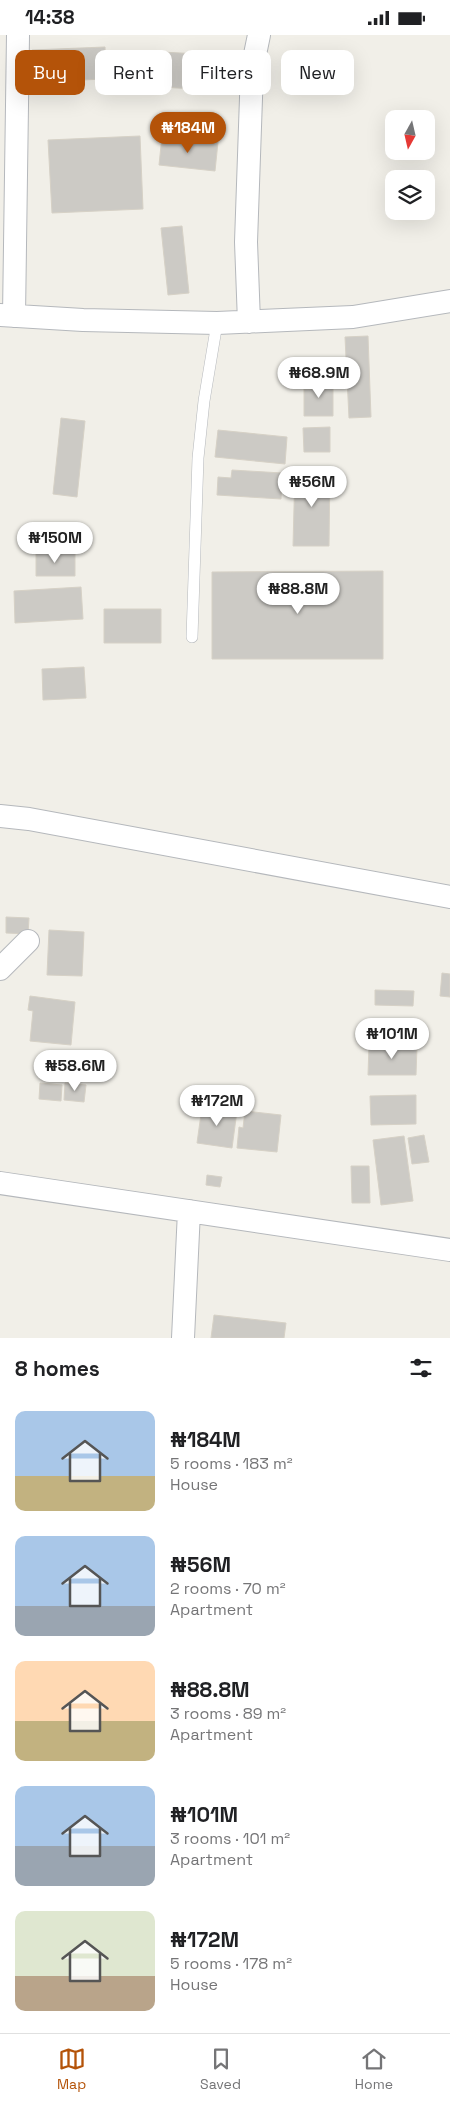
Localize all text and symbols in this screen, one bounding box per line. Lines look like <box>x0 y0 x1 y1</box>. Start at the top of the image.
text: 14:38 <box>25 5 74 30</box>
chip: Buy <box>15 50 85 95</box>
chip: Rent <box>95 50 172 95</box>
chip: Filters <box>182 50 271 95</box>
chip: New <box>281 50 354 95</box>
north arrow <box>385 110 435 160</box>
map controls <box>385 110 435 220</box>
pin: ₦184M <box>153 111 223 154</box>
text: ₦184M <box>161 117 215 138</box>
button: layers <box>385 170 435 220</box>
pin: ₦68.9M <box>278 357 360 399</box>
text: ₦68.9M <box>288 362 350 383</box>
pin: ₦56M <box>282 465 342 508</box>
text: ₦56M <box>289 471 335 492</box>
pin: ₦150M <box>20 521 90 564</box>
text: ₦150M <box>28 527 82 548</box>
pin: ₦88.8M <box>257 573 339 615</box>
text: ₦88.8M <box>268 578 328 599</box>
pin: ₦101M <box>357 1017 427 1060</box>
text: ₦101M <box>366 1023 418 1044</box>
pin: ₦58.6M <box>34 1049 116 1092</box>
text: ₦58.6M <box>45 1055 105 1076</box>
pin: ₦172M <box>182 1085 252 1127</box>
text: ₦172M <box>191 1090 243 1111</box>
icon: filters <box>407 1354 435 1382</box>
text: 8 homes <box>15 1355 100 1382</box>
text: ₦184M <box>170 1426 241 1453</box>
icon: home <box>55 1431 115 1491</box>
text: 5 rooms · 183 m² <box>170 1453 293 1474</box>
text: House <box>170 1474 218 1495</box>
text: ₦56M <box>170 1551 231 1578</box>
icon: home <box>55 1556 115 1616</box>
text: 2 rooms · 70 m² <box>170 1578 286 1599</box>
text: Apartment <box>170 1599 253 1620</box>
text: ₦88.8M <box>170 1676 250 1703</box>
icon: home <box>55 1681 115 1741</box>
text: 3 rooms · 89 m² <box>170 1703 286 1724</box>
text: Apartment <box>170 1724 253 1745</box>
text: ₦101M <box>170 1801 238 1828</box>
icon: home <box>55 1806 115 1866</box>
text: 3 rooms · 101 m² <box>170 1828 290 1849</box>
text: Apartment <box>170 1849 253 1870</box>
text: ₦172M <box>170 1926 239 1953</box>
icon: home <box>55 1931 115 1991</box>
text: 5 rooms · 178 m² <box>170 1953 292 1974</box>
text: House <box>170 1974 218 1995</box>
tab: Map <box>57 2045 86 2093</box>
tab: Saved <box>200 2045 241 2093</box>
tab: Home <box>355 2045 393 2093</box>

